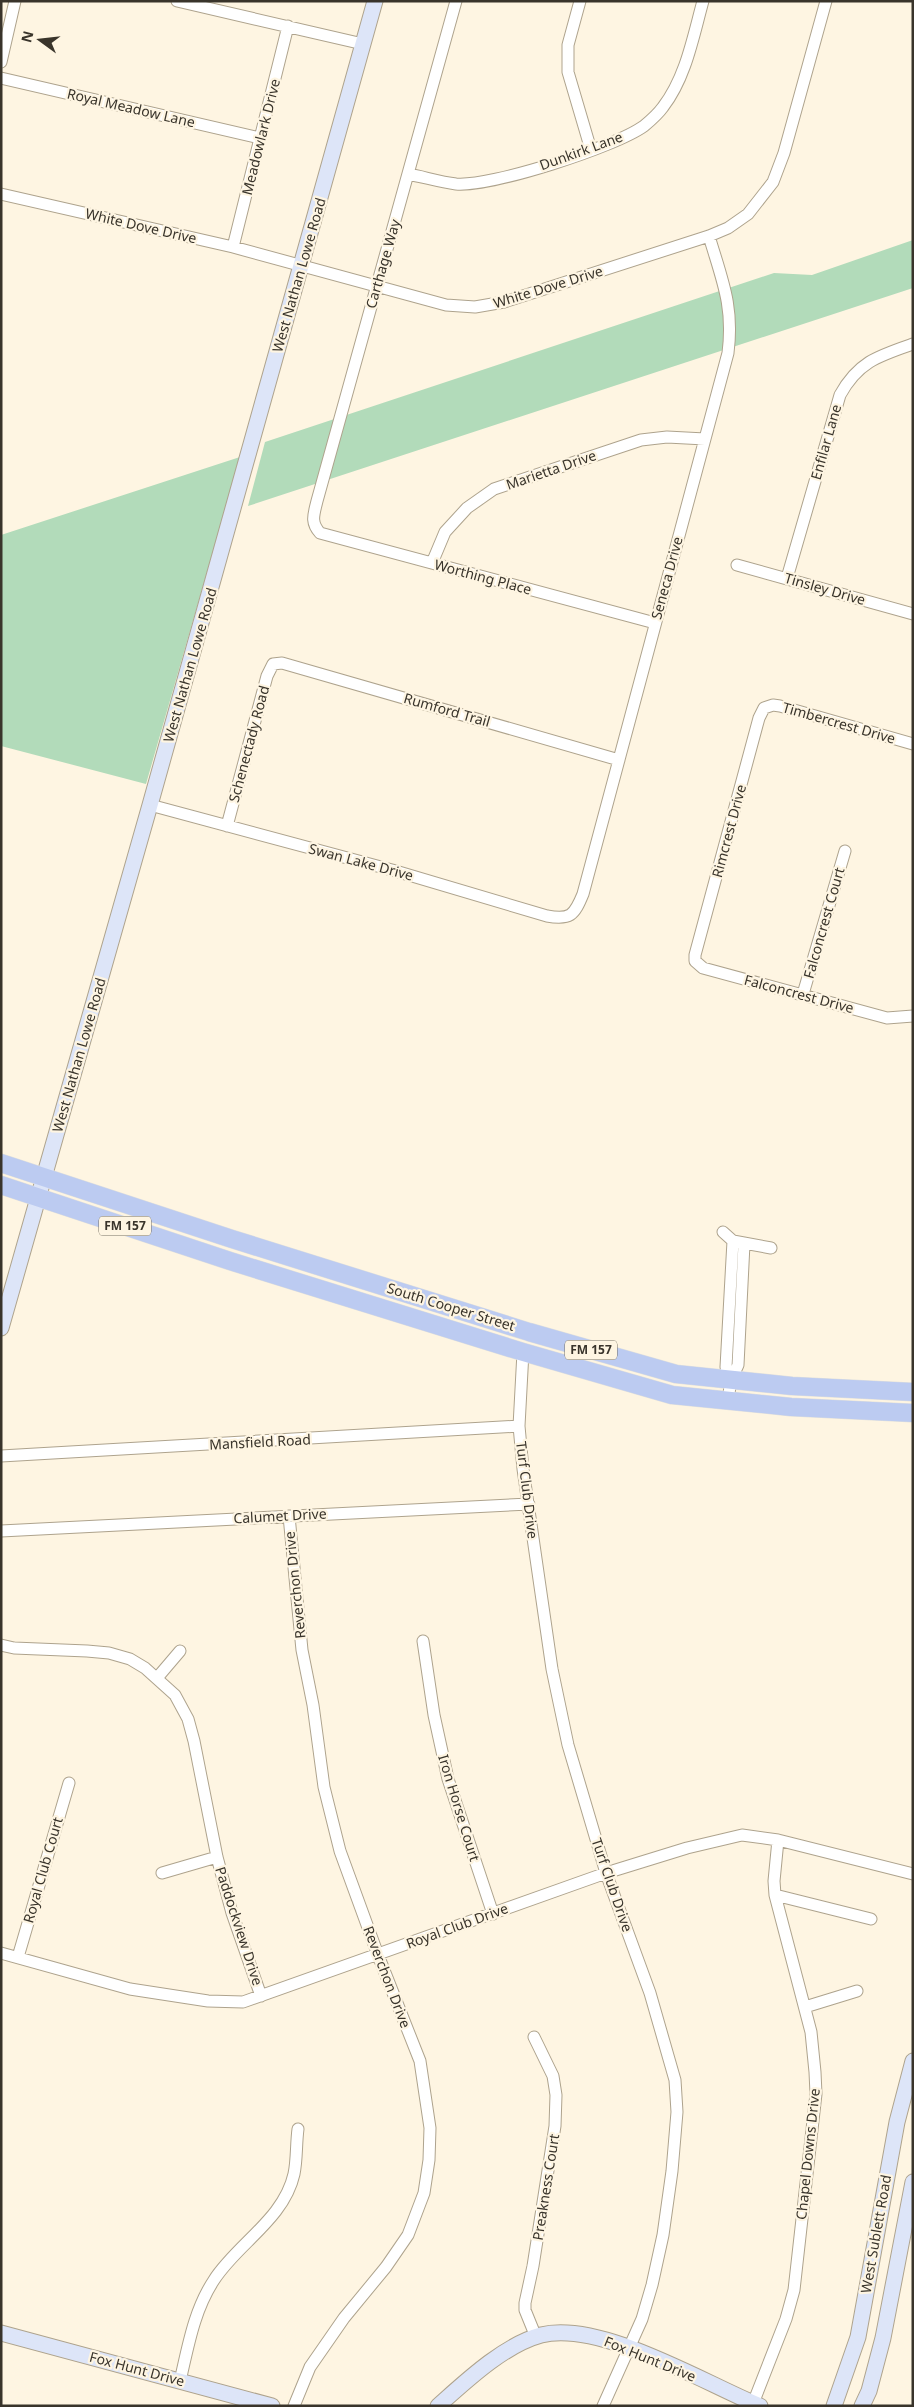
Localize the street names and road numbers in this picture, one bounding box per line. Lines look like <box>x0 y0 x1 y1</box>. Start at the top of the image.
street label: Meadowlark Drive <box>237 77 284 197</box>
street label: Royal Meadow Lane <box>65 84 197 132</box>
street label: Dunkirk Lane <box>537 127 625 174</box>
street label: West Nathan Lowe Road <box>267 195 330 354</box>
street label: White Dove Drive <box>84 203 199 248</box>
street label: Carthage Way <box>361 216 405 311</box>
street label: White Dove Drive <box>491 261 605 312</box>
street label: Enfilar Lane <box>806 402 845 482</box>
street label: Marietta Drive <box>503 445 598 494</box>
street label: Seneca Drive <box>646 534 687 621</box>
street label: Worthing Place <box>432 554 534 599</box>
street label: Tinsley Drive <box>782 568 868 609</box>
street label: West Nathan Lowe Road <box>158 585 221 744</box>
street label: Schenectady Road <box>224 683 273 804</box>
street label: Rumford Trail <box>402 688 493 731</box>
street label: Timbercrest Drive <box>780 697 898 748</box>
street label: Rimcrest Drive <box>707 782 750 879</box>
street label: Swan Lake Drive <box>307 838 416 885</box>
street label: Falconcrest Court <box>799 865 848 981</box>
street label: Falconcrest Drive <box>742 970 856 1017</box>
street label: West Nathan Lowe Road <box>47 975 110 1134</box>
road number: FM 157 <box>99 1216 151 1236</box>
street label: South Cooper Street <box>385 1278 518 1335</box>
road number: FM 157 <box>565 1340 617 1360</box>
street label: Mansfield Road <box>209 1429 311 1454</box>
street label: Turf Club Drive <box>512 1440 543 1540</box>
street label: Calumet Drive <box>233 1504 327 1527</box>
street label: Reverchon Drive <box>279 1530 310 1640</box>
street label: Iron Horse Court <box>434 1752 485 1864</box>
street label: Royal Club Court <box>18 1815 67 1925</box>
street label: Turf Club Drive <box>588 1835 637 1934</box>
street label: Paddockview Drive <box>211 1864 268 1988</box>
street label: Royal Club Drive <box>403 1898 511 1953</box>
street label: Reverchon Drive <box>359 1923 416 2031</box>
street label: Chapel Downs Drive <box>791 2087 824 2221</box>
street label: Preakness Court <box>528 2132 563 2242</box>
street label: West Sublett Road <box>856 2173 895 2295</box>
street label: Fox Hunt Drive <box>601 2331 699 2386</box>
street label: Fox Hunt Drive <box>88 2347 187 2390</box>

